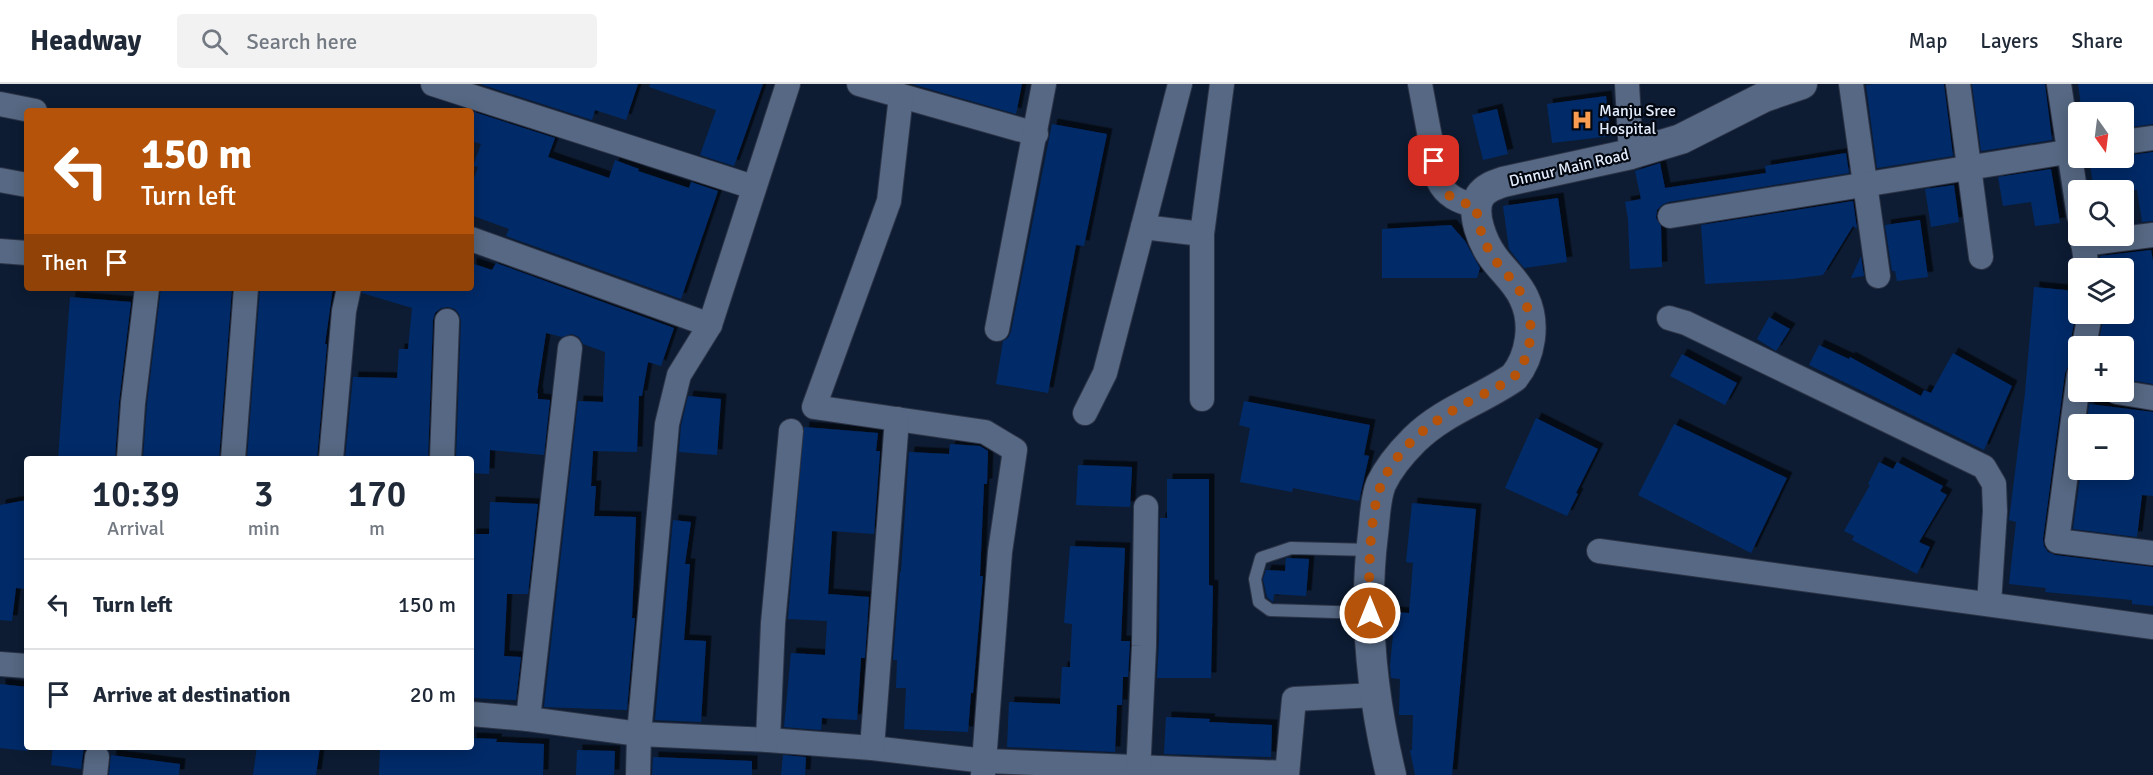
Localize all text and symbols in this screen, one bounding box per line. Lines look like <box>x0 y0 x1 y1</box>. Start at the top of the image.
search box <box>177 14 597 68</box>
text: Headway <box>30 24 141 58</box>
icon: search <box>198 25 231 58</box>
text: Search here <box>246 28 357 55</box>
text: Map <box>1909 28 1947 54</box>
text: Layers <box>1980 28 2038 54</box>
text: Share <box>2071 28 2123 54</box>
place label: Manju Sree Hospital <box>1599 101 1676 139</box>
north arrow <box>2068 102 2134 168</box>
map controls <box>2068 102 2134 480</box>
hospital icon: Manju Sree Hospital <box>1570 108 1594 132</box>
text: 150 m <box>141 129 252 180</box>
icon: left <box>42 132 120 210</box>
pin <box>1408 135 1459 186</box>
icon: arrive <box>1417 144 1450 177</box>
street label: Dinnur Main Road <box>1507 145 1631 191</box>
text: Turn left <box>141 180 236 213</box>
button: search <box>2068 180 2134 246</box>
icon: arrive <box>100 246 133 279</box>
text: Then <box>42 249 88 276</box>
button: layers <box>2068 258 2134 324</box>
button: + <box>2068 336 2134 402</box>
button: − <box>2068 414 2134 480</box>
text: 10:39 <box>92 472 180 517</box>
text: 3 <box>254 472 274 517</box>
text: 170 <box>348 472 406 517</box>
text: Arrival <box>107 516 165 541</box>
text: min <box>248 516 280 541</box>
text: m <box>369 516 385 541</box>
position arrow <box>1338 581 1402 645</box>
icon: left <box>42 588 75 621</box>
text: Turn left <box>93 591 173 618</box>
text: 150 m <box>398 591 456 618</box>
icon: arrive <box>42 678 75 711</box>
text: Arrive at destination <box>93 681 290 708</box>
text: 20 m <box>410 681 456 708</box>

